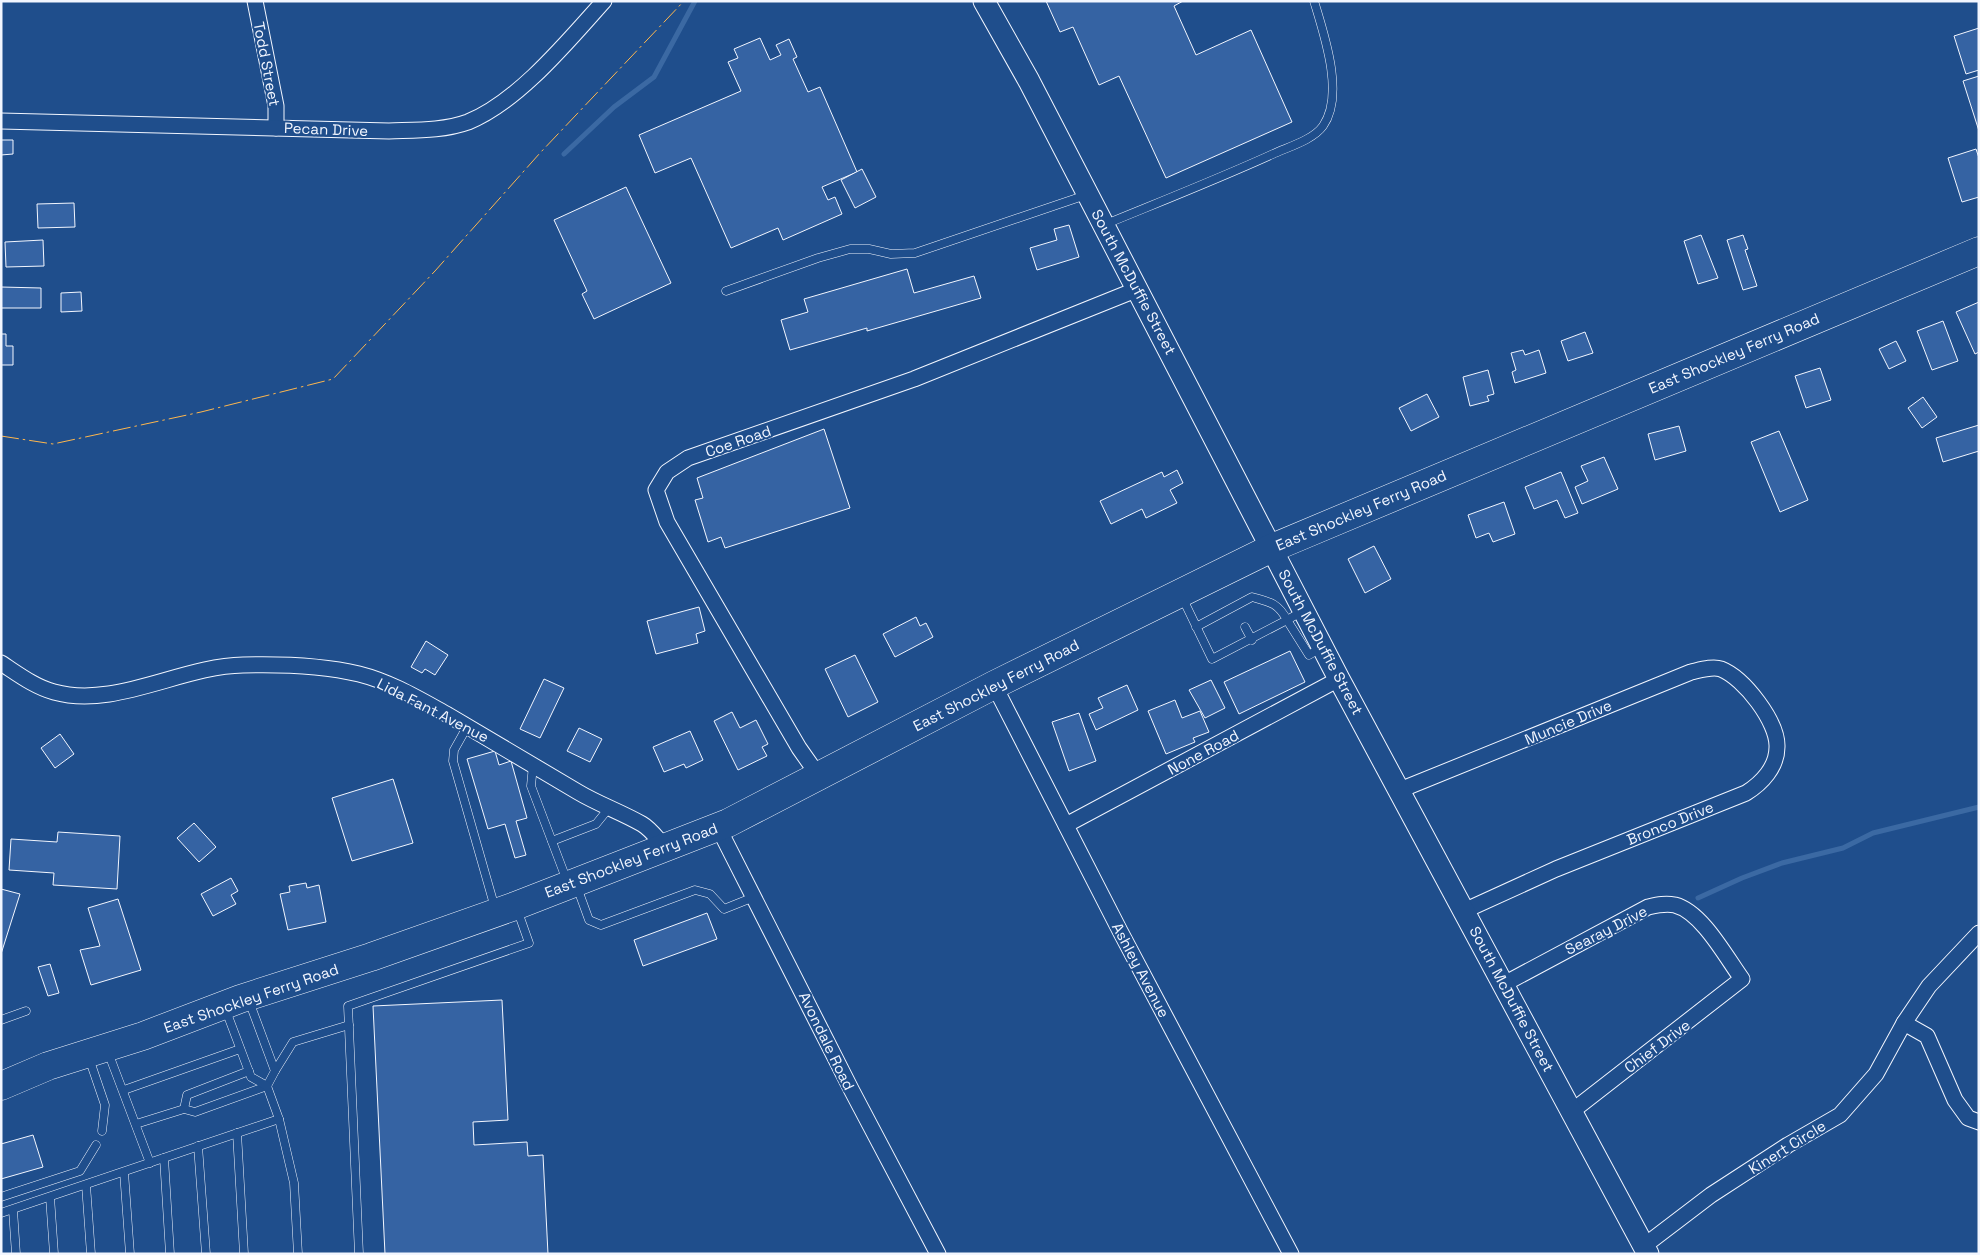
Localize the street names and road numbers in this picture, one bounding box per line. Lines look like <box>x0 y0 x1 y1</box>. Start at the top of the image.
street label: Todd Street <box>250 20 285 108</box>
street label: Pecan Drive <box>284 118 369 140</box>
street label: South McDuffie Street <box>1088 206 1180 358</box>
street label: East Shockley Ferry Road <box>1646 308 1822 398</box>
street label: Coe Road <box>703 421 773 461</box>
street label: East Shockley Ferry Road <box>1273 465 1449 555</box>
street label: South McDuffie Street <box>1275 566 1367 718</box>
street label: East Shockley Ferry Road <box>910 635 1082 735</box>
street label: Lida Fant Avenue <box>374 674 492 746</box>
street label: Muncie Drive <box>1522 695 1614 749</box>
street label: None Road <box>1164 725 1242 779</box>
street label: Bronco Drive <box>1624 797 1716 849</box>
street label: East Shockley Ferry Road <box>542 818 720 902</box>
street label: Searay Drive <box>1562 901 1650 959</box>
street label: Ashley Avenue <box>1108 919 1174 1021</box>
street label: South McDuffie Street <box>1466 923 1558 1075</box>
street label: East Shockley Ferry Road <box>161 959 341 1037</box>
street label: Avondale Road <box>795 989 859 1093</box>
street label: Chief Drive <box>1620 1015 1694 1077</box>
street label: Kinert Circle <box>1745 1116 1829 1178</box>

